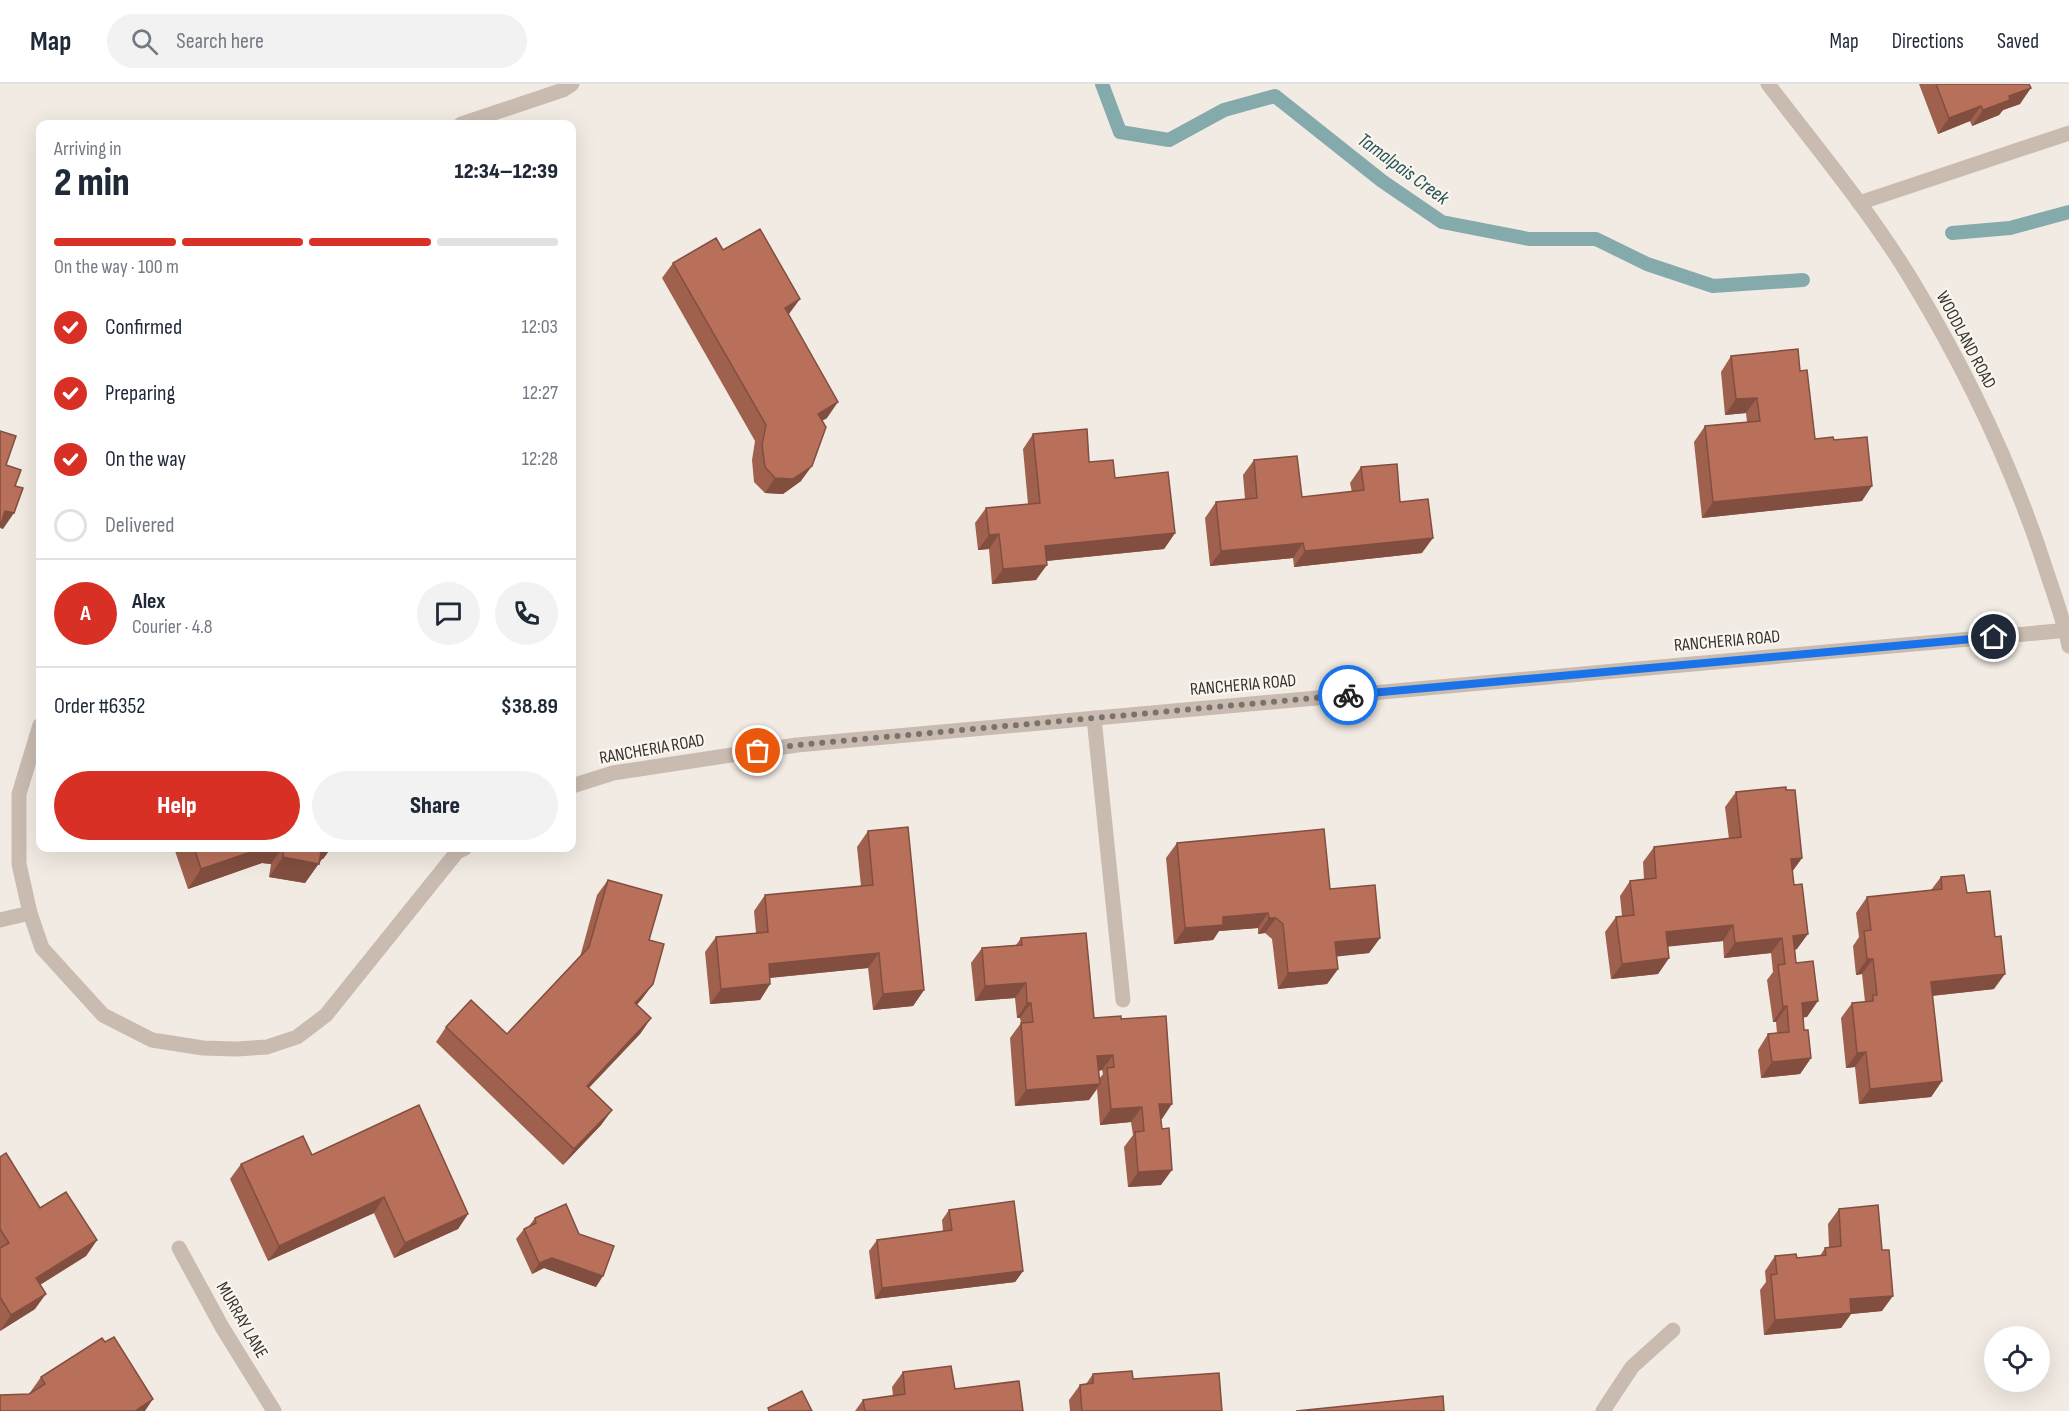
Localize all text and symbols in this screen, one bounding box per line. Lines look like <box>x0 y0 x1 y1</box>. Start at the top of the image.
search box <box>107 14 527 68</box>
text: Map <box>30 25 71 58</box>
icon: search <box>128 25 161 58</box>
text: Search here <box>176 28 264 55</box>
text: Map <box>1829 29 1859 54</box>
text: Directions <box>1892 29 1964 54</box>
text: Saved <box>1997 29 2039 54</box>
water label: Tamalpais Creek <box>1353 128 1454 210</box>
text: Arriving in <box>54 137 122 161</box>
text: 12:34–12:39 <box>454 158 558 185</box>
text: 2 min <box>54 160 130 207</box>
text: On the way · 100 m <box>54 255 179 279</box>
street label: WOODLAND ROAD <box>1932 288 2000 392</box>
icon: check <box>54 311 87 344</box>
text: Confirmed <box>105 314 182 341</box>
text: 12:03 <box>521 315 558 339</box>
icon: check <box>54 377 87 410</box>
text: Preparing <box>105 380 175 407</box>
text: 12:27 <box>523 381 558 405</box>
icon: check <box>54 443 87 476</box>
text: On the way <box>105 446 186 473</box>
text: 12:28 <box>522 447 558 471</box>
text: Delivered <box>105 512 174 539</box>
button: chat <box>417 582 480 645</box>
button: phone <box>495 582 558 645</box>
text: Alex <box>132 588 165 615</box>
text: A <box>80 600 91 627</box>
pin <box>1968 611 2019 662</box>
text: Courier · 4.8 <box>132 615 213 639</box>
icon: home <box>1977 620 2010 653</box>
street label: RANCHERIA ROAD <box>1673 626 1781 656</box>
courier <box>1318 665 1378 725</box>
street label: RANCHERIA ROAD <box>1189 670 1297 700</box>
icon: bike <box>1332 679 1365 712</box>
text: Order #6352 <box>54 693 145 720</box>
text: $38.89 <box>501 693 558 720</box>
pin <box>732 725 783 776</box>
street label: RANCHERIA ROAD <box>598 729 706 769</box>
icon: bag <box>741 734 774 767</box>
button: Help <box>54 771 300 840</box>
button: Share <box>312 771 558 840</box>
street label: MURRAY LANE <box>212 1278 272 1362</box>
map controls <box>1984 1326 2050 1392</box>
button: locate <box>1984 1326 2050 1392</box>

